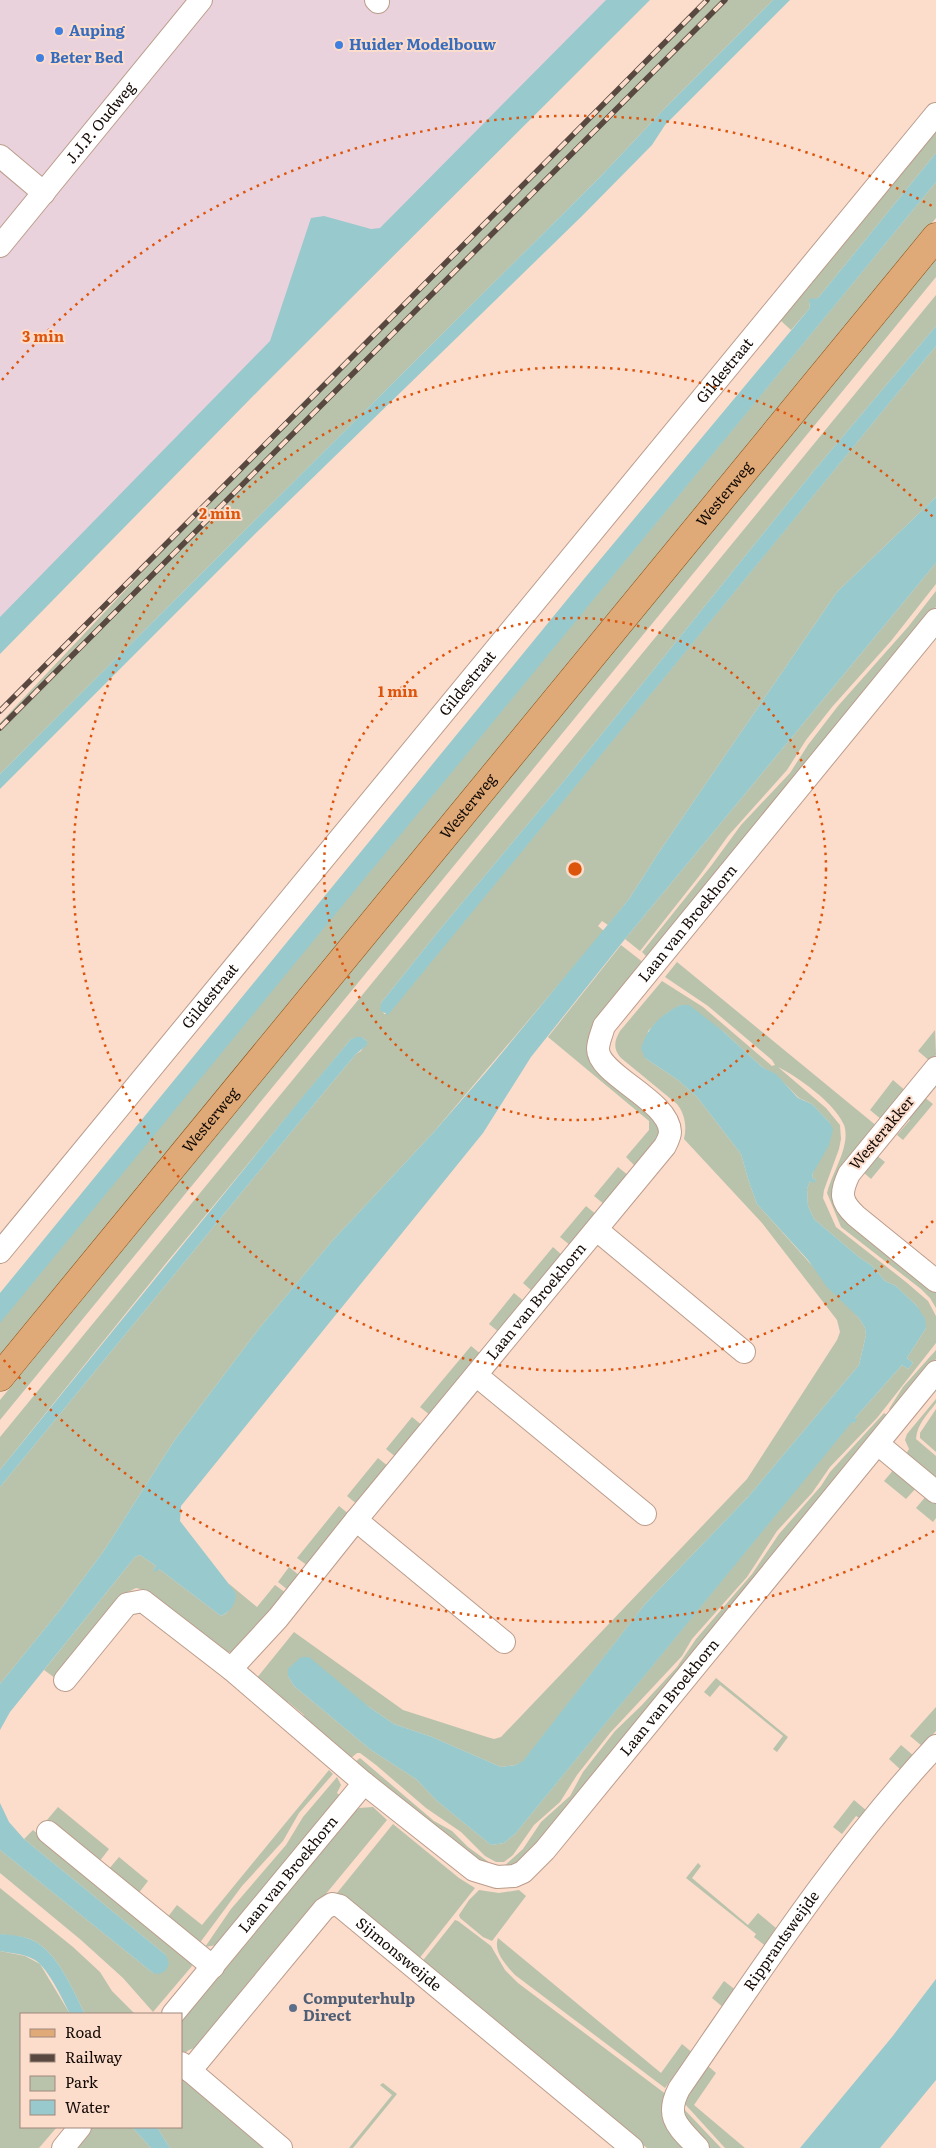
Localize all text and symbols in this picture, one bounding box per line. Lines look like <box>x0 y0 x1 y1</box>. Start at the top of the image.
place label: Auping <box>69 18 126 41</box>
marker: Auping <box>53 25 65 37</box>
place label: Huider Modelbouw <box>349 32 496 55</box>
marker: Huider Modelbouw <box>333 39 345 51</box>
place label: Beter Bed <box>50 45 123 68</box>
marker: Beter Bed <box>34 52 46 64</box>
street label: J.J.P. Oudweg <box>59 76 140 168</box>
text: 3 min <box>22 324 65 347</box>
street label: Gildestraat <box>690 332 758 408</box>
street label: Westerweg <box>690 455 758 531</box>
text: 2 min <box>199 501 242 524</box>
street label: Gildestraat <box>432 645 500 720</box>
text: 1 min <box>378 679 419 702</box>
street label: Westerweg <box>433 767 501 843</box>
street label: Laan van Broekhorn <box>632 859 742 986</box>
centre of rings <box>566 860 584 878</box>
street label: Gildestraat <box>175 958 243 1033</box>
street label: Westerweg <box>176 1081 244 1157</box>
street label: Westerakker <box>843 1090 919 1174</box>
street label: Laan van Broekhorn <box>480 1237 591 1364</box>
street label: Laan van Broekhorn <box>613 1633 724 1760</box>
street label: Laan van Broekhorn <box>232 1810 343 1937</box>
street label: Ripprantsweijde <box>737 1885 824 1995</box>
street label: Sijmonsweijde <box>352 1911 448 1996</box>
place label: Computerhulp Direct <box>303 1986 415 2026</box>
marker: Computerhulp Direct <box>287 2002 299 2014</box>
legend <box>20 2013 182 2128</box>
text: Road <box>65 2020 101 2043</box>
text: Railway <box>65 2045 123 2068</box>
text: Park <box>65 2070 99 2093</box>
text: Water <box>65 2095 110 2118</box>

